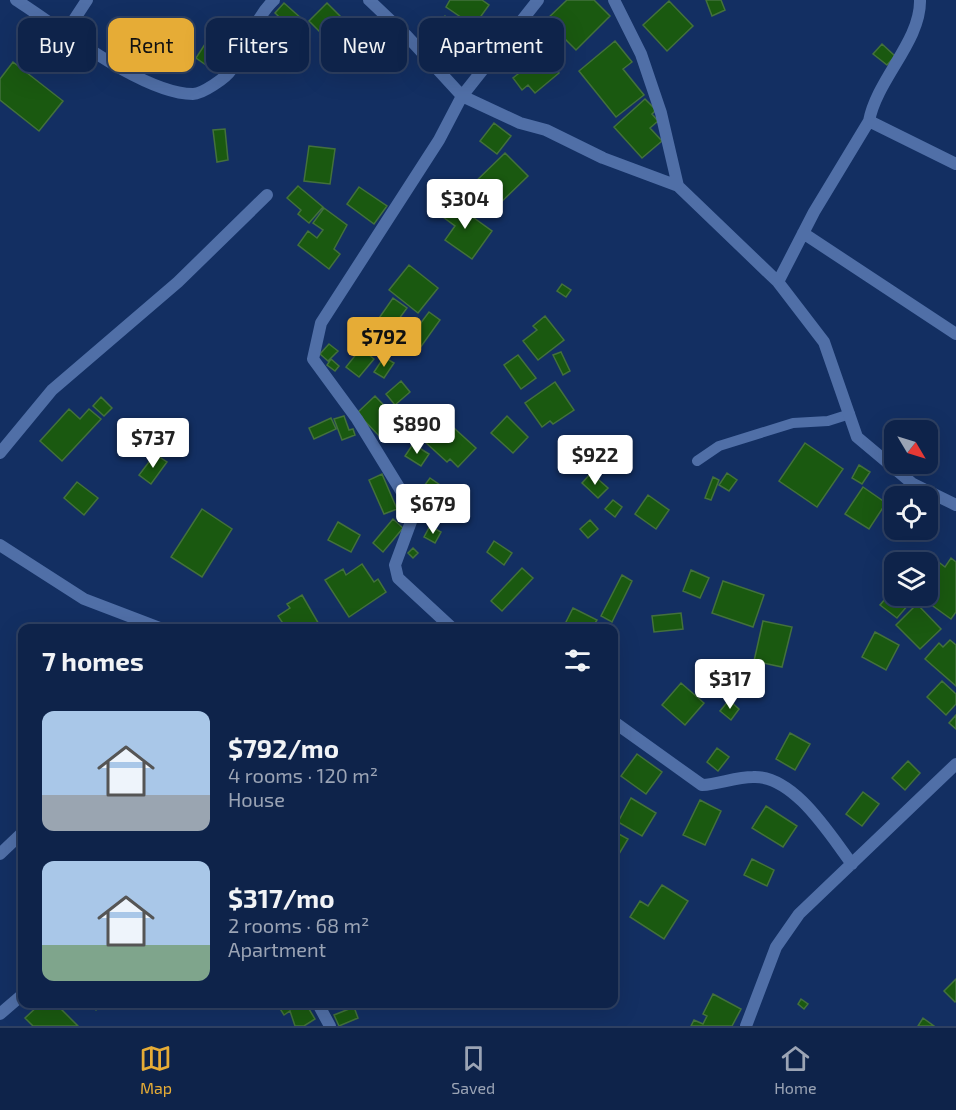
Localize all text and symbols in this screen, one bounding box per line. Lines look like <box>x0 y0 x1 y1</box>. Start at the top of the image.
chip: Buy <box>18 18 96 72</box>
chip: Rent <box>108 18 194 72</box>
chip: Filters <box>206 18 309 72</box>
chip: New <box>321 18 407 72</box>
chip: Apartment <box>419 18 564 72</box>
pin: $304 <box>429 179 501 230</box>
text: $304 <box>441 186 489 210</box>
pin: $792 <box>348 317 420 368</box>
text: $792 <box>361 324 407 348</box>
pin: $890 <box>381 404 453 455</box>
text: $890 <box>393 411 441 435</box>
pin: $737 <box>117 418 189 469</box>
north arrow <box>884 420 938 474</box>
map controls <box>884 420 938 606</box>
text: $737 <box>131 425 175 449</box>
pin: $922 <box>559 435 631 486</box>
text: $922 <box>572 442 618 466</box>
pin: $679 <box>397 484 469 535</box>
button: locate <box>884 486 938 540</box>
text: $679 <box>410 491 456 515</box>
button: layers <box>884 552 938 606</box>
icon: filters <box>561 644 594 677</box>
text: 7 homes <box>42 645 144 676</box>
pin: $317 <box>694 659 766 710</box>
text: $317 <box>709 666 751 690</box>
text: $792/mo <box>228 732 339 763</box>
icon: home <box>90 735 162 807</box>
text: 4 rooms · 120 m² <box>228 763 378 787</box>
text: House <box>228 787 285 811</box>
text: $317/mo <box>228 882 335 913</box>
icon: home <box>90 885 162 957</box>
text: 2 rooms · 68 m² <box>228 913 369 937</box>
text: Apartment <box>228 937 326 961</box>
tab: Map <box>139 1042 172 1097</box>
tab: Saved <box>451 1042 495 1097</box>
tab: Home <box>774 1042 817 1097</box>

